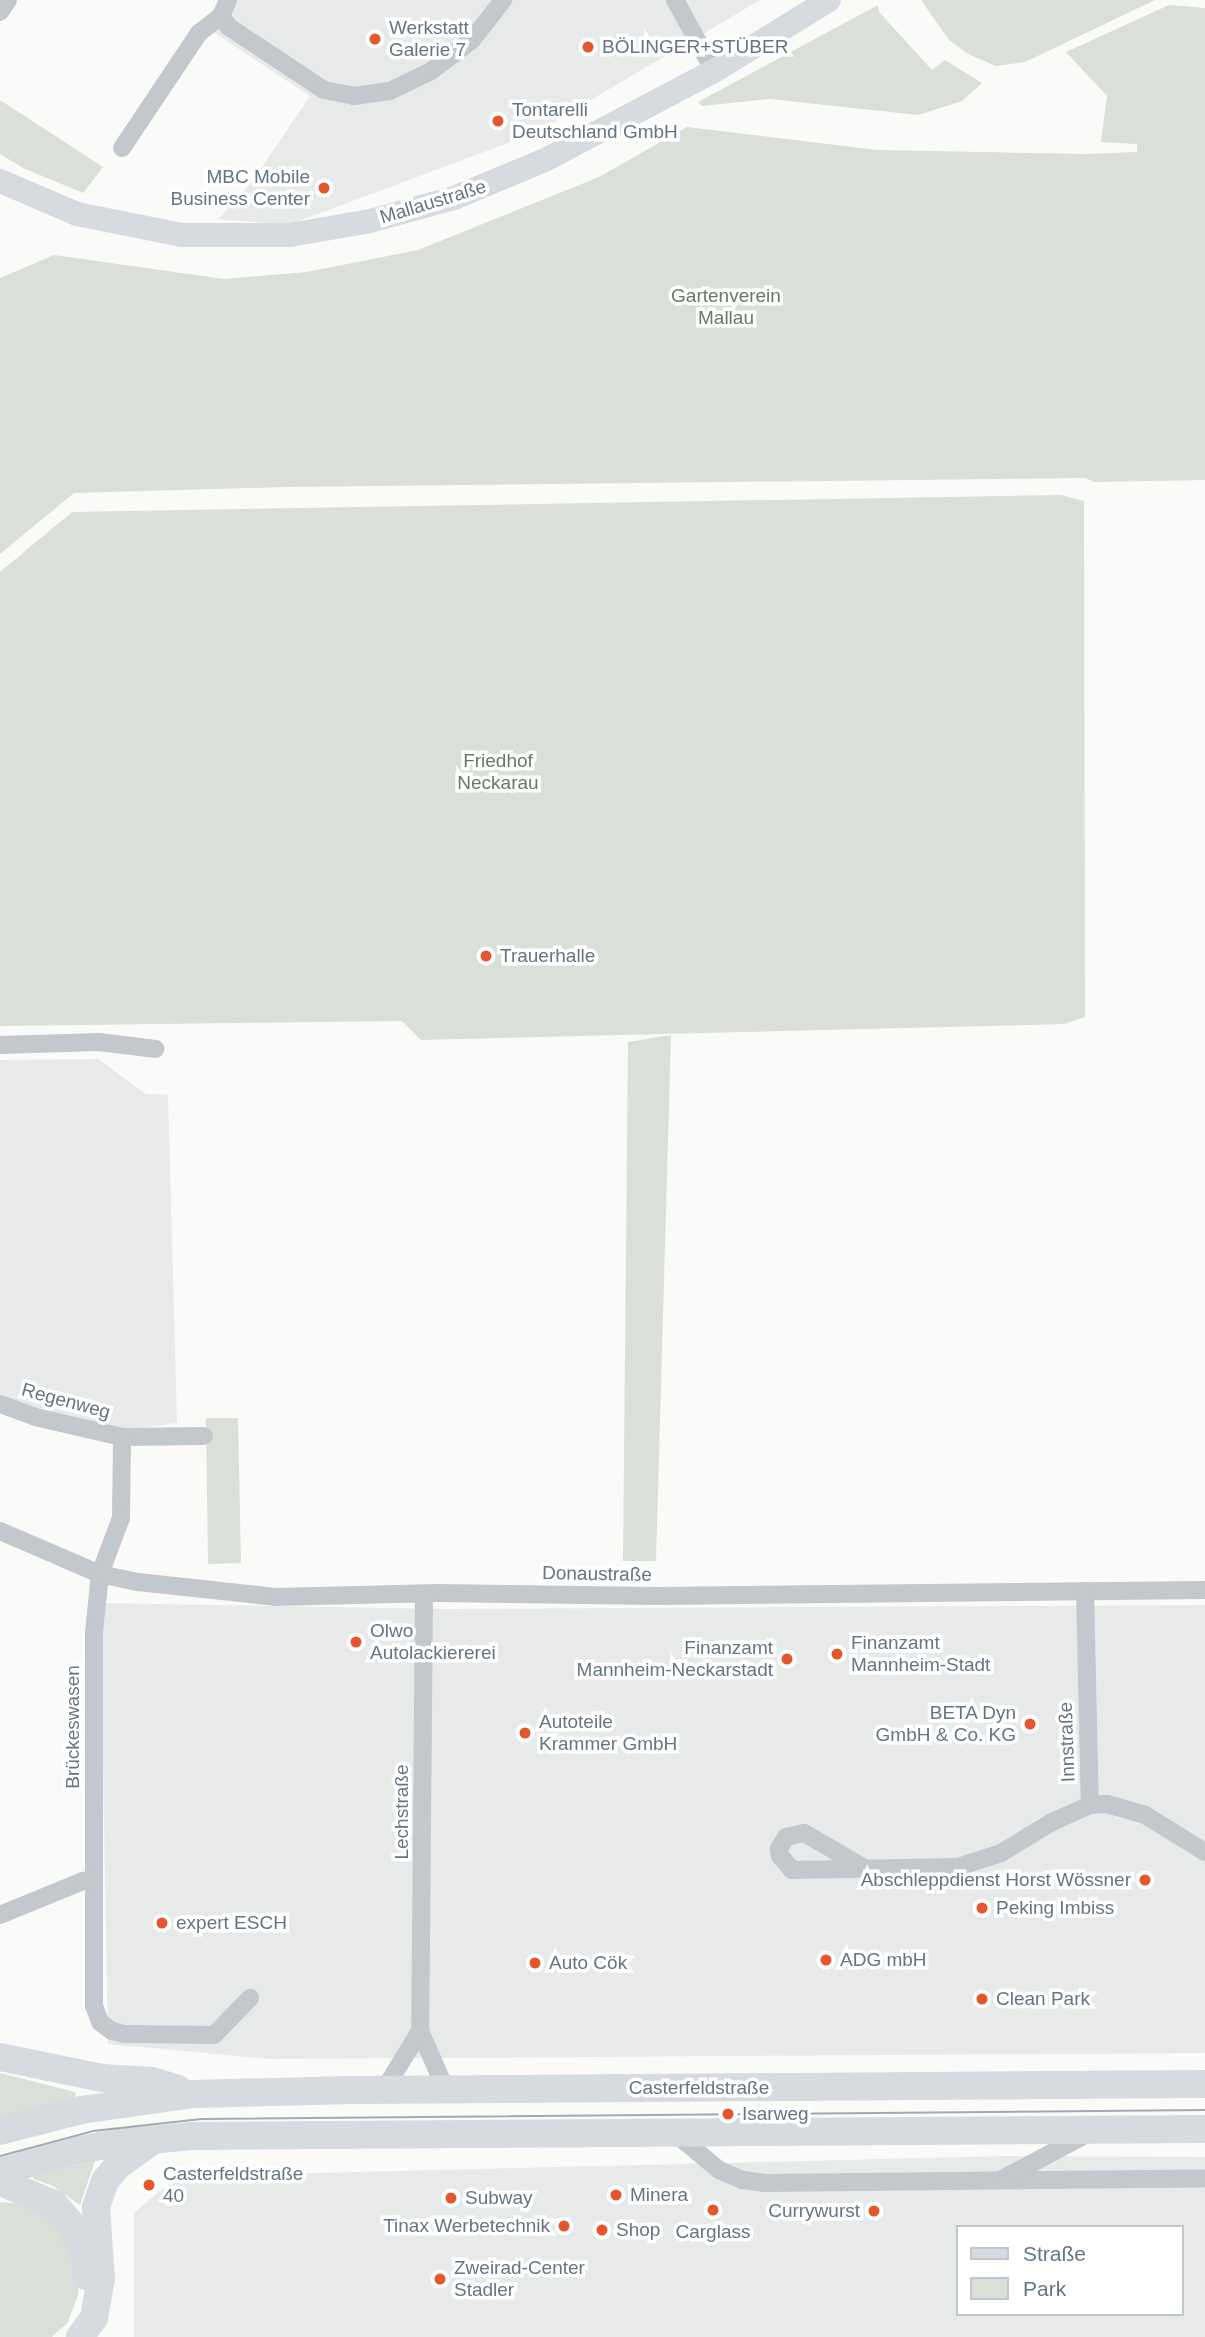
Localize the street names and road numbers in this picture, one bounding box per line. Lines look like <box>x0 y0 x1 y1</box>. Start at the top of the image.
street label: Mallaustraße <box>377 175 489 229</box>
street label: Regenweg <box>19 1378 113 1424</box>
street label: Donaustraße <box>542 1562 652 1586</box>
street label: Brückeswasen <box>62 1665 84 1789</box>
street label: Innstraße <box>1054 1701 1080 1783</box>
street label: Lechstraße <box>391 1764 413 1860</box>
street label: Casterfeldstraße <box>629 2077 769 2099</box>

